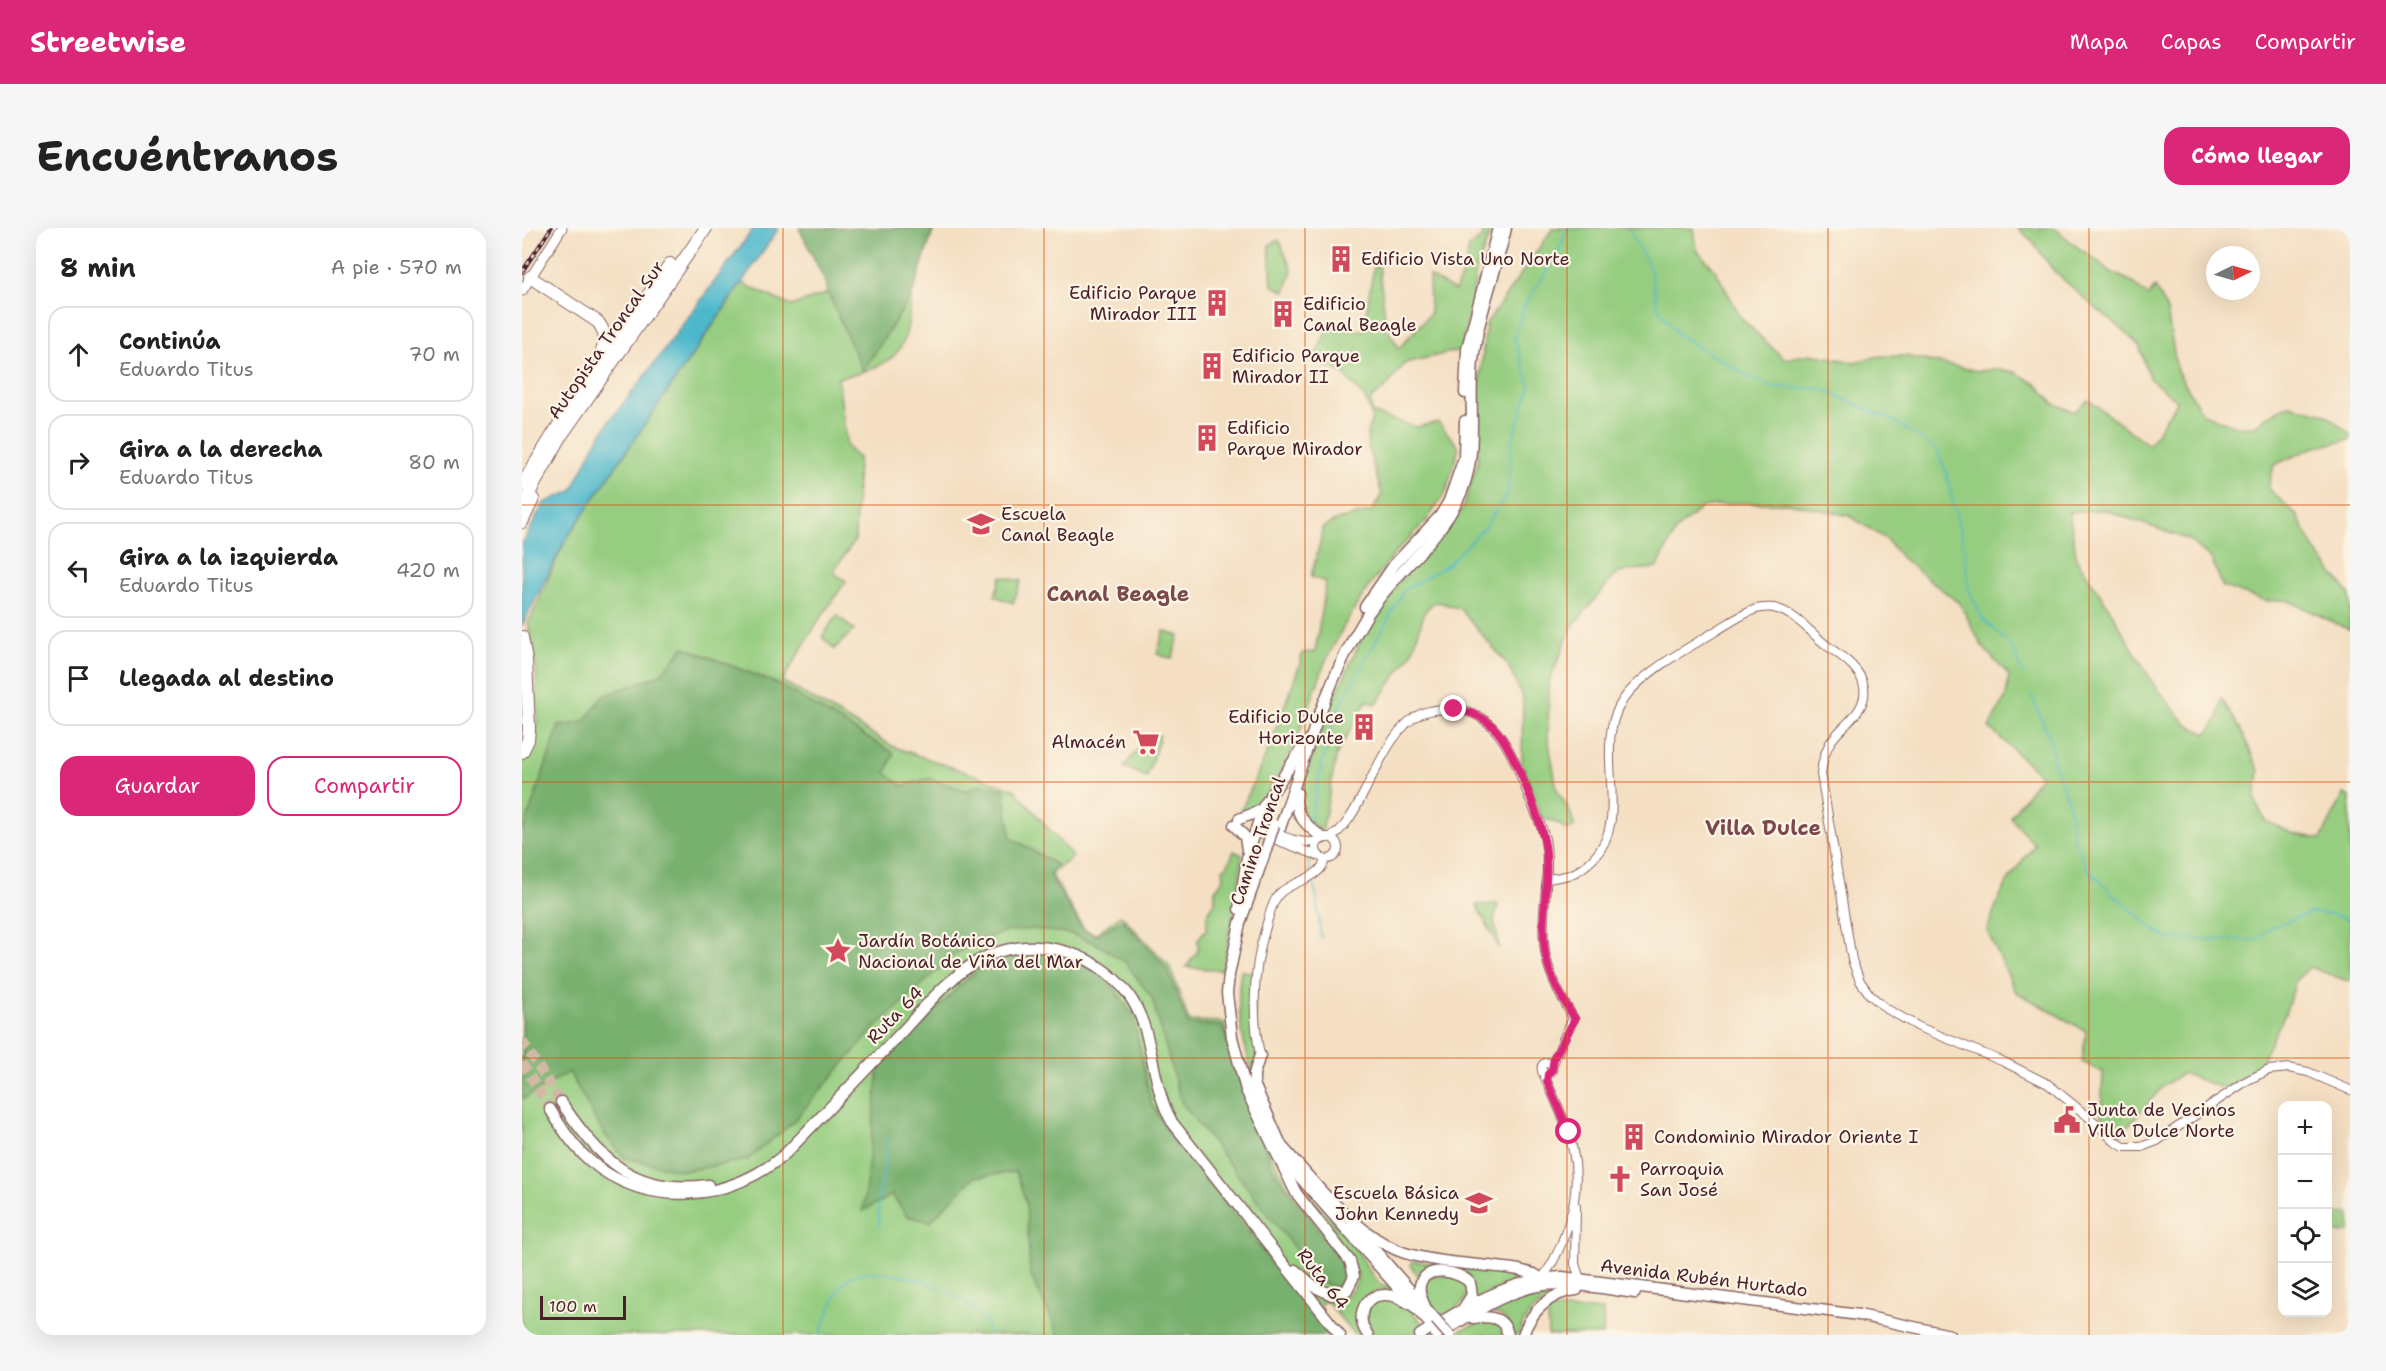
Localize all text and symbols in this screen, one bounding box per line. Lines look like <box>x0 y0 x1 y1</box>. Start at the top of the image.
text: Streetwise <box>30 23 186 61</box>
text: Mapa <box>2070 28 2128 56</box>
text: Capas <box>2161 28 2222 56</box>
text: Compartir <box>2255 28 2356 56</box>
button: Cómo llegar <box>2164 127 2350 185</box>
text: Encuéntranos <box>36 128 338 184</box>
building icon: Edificio Vista Uno Norte <box>1326 244 1356 274</box>
north arrow <box>2206 246 2260 300</box>
place label: Edificio Vista Uno Norte <box>1361 247 1570 271</box>
text: 8 min <box>60 250 136 285</box>
text: A pie · 570 m <box>331 254 462 280</box>
street label: Autopista Troncal Sur <box>542 256 670 424</box>
place label: Edificio Parque Mirador III <box>1069 281 1197 326</box>
building icon: Edificio Parque Mirador III <box>1202 288 1232 318</box>
place label: Edificio Canal Beagle <box>1303 292 1417 337</box>
building icon: Edificio Canal Beagle <box>1268 299 1298 329</box>
text: Continúa <box>119 327 221 356</box>
icon: ahead <box>62 338 95 371</box>
text: 70 m <box>408 341 460 367</box>
place label: Edificio Parque Mirador II <box>1232 344 1360 389</box>
building icon: Edificio Parque Mirador II <box>1197 351 1227 381</box>
text: Eduardo Titus <box>119 356 254 382</box>
place label: Edificio Parque Mirador <box>1227 416 1363 461</box>
building icon: Edificio Parque Mirador <box>1192 423 1222 453</box>
text: Gira a la derecha <box>119 435 323 464</box>
icon: right <box>62 446 95 479</box>
text: 80 m <box>408 449 460 475</box>
text: Eduardo Titus <box>119 464 254 490</box>
place label: Escuela Canal Beagle <box>1001 502 1115 547</box>
school or university icon: Escuela Canal Beagle <box>966 509 996 539</box>
text: Gira a la izquierda <box>119 543 338 572</box>
icon: left <box>62 554 95 587</box>
text: 420 m <box>396 557 460 583</box>
text: Eduardo Titus <box>119 572 254 598</box>
district label: Canal Beagle <box>1047 580 1189 608</box>
icon: arrive <box>62 662 95 695</box>
text: Llegada al destino <box>119 664 334 693</box>
route end <box>1440 695 1466 721</box>
place label: Edificio Dulce Horizonte <box>1228 705 1344 750</box>
building icon: Edificio Dulce Horizonte <box>1349 712 1379 742</box>
supermarket icon: Almacén <box>1131 727 1161 757</box>
place label: Almacén <box>1051 730 1126 754</box>
button: Guardar <box>60 756 255 816</box>
button: Compartir <box>267 756 462 816</box>
street label: Camino Troncal <box>1225 773 1291 908</box>
district label: Villa Dulce <box>1705 814 1821 842</box>
place label: Jardín Botánico Nacional de Viña del Mar <box>858 929 1083 974</box>
place icon: Jardín Botánico Nacional de Viña del Mar <box>823 936 853 966</box>
street label: Ruta 64 <box>861 981 929 1049</box>
place label: Junta de Vecinos Villa Dulce Norte <box>2087 1098 2236 1143</box>
map controls <box>2278 1101 2332 1317</box>
button: + <box>2278 1101 2332 1155</box>
public building icon: Junta de Vecinos Villa Dulce Norte <box>2052 1105 2082 1135</box>
route start <box>1555 1118 1581 1144</box>
building icon: Condominio Mirador Oriente I <box>1619 1122 1649 1152</box>
place label: Condominio Mirador Oriente I <box>1654 1125 1918 1149</box>
button: − <box>2278 1155 2332 1209</box>
place label: Parroquia San José <box>1640 1157 1724 1202</box>
church icon: Parroquia San José <box>1605 1164 1635 1194</box>
place label: Escuela Básica John Kennedy <box>1333 1181 1459 1226</box>
school or university icon: Escuela Básica John Kennedy <box>1464 1188 1494 1218</box>
button: locate <box>2278 1209 2332 1263</box>
street label: Ruta 64 <box>1291 1243 1355 1315</box>
street label: Avenida Rubén Hurtado <box>1599 1253 1809 1303</box>
button: layers <box>2278 1263 2332 1317</box>
scale bar <box>540 1293 626 1320</box>
text: 100 m <box>549 1296 597 1317</box>

